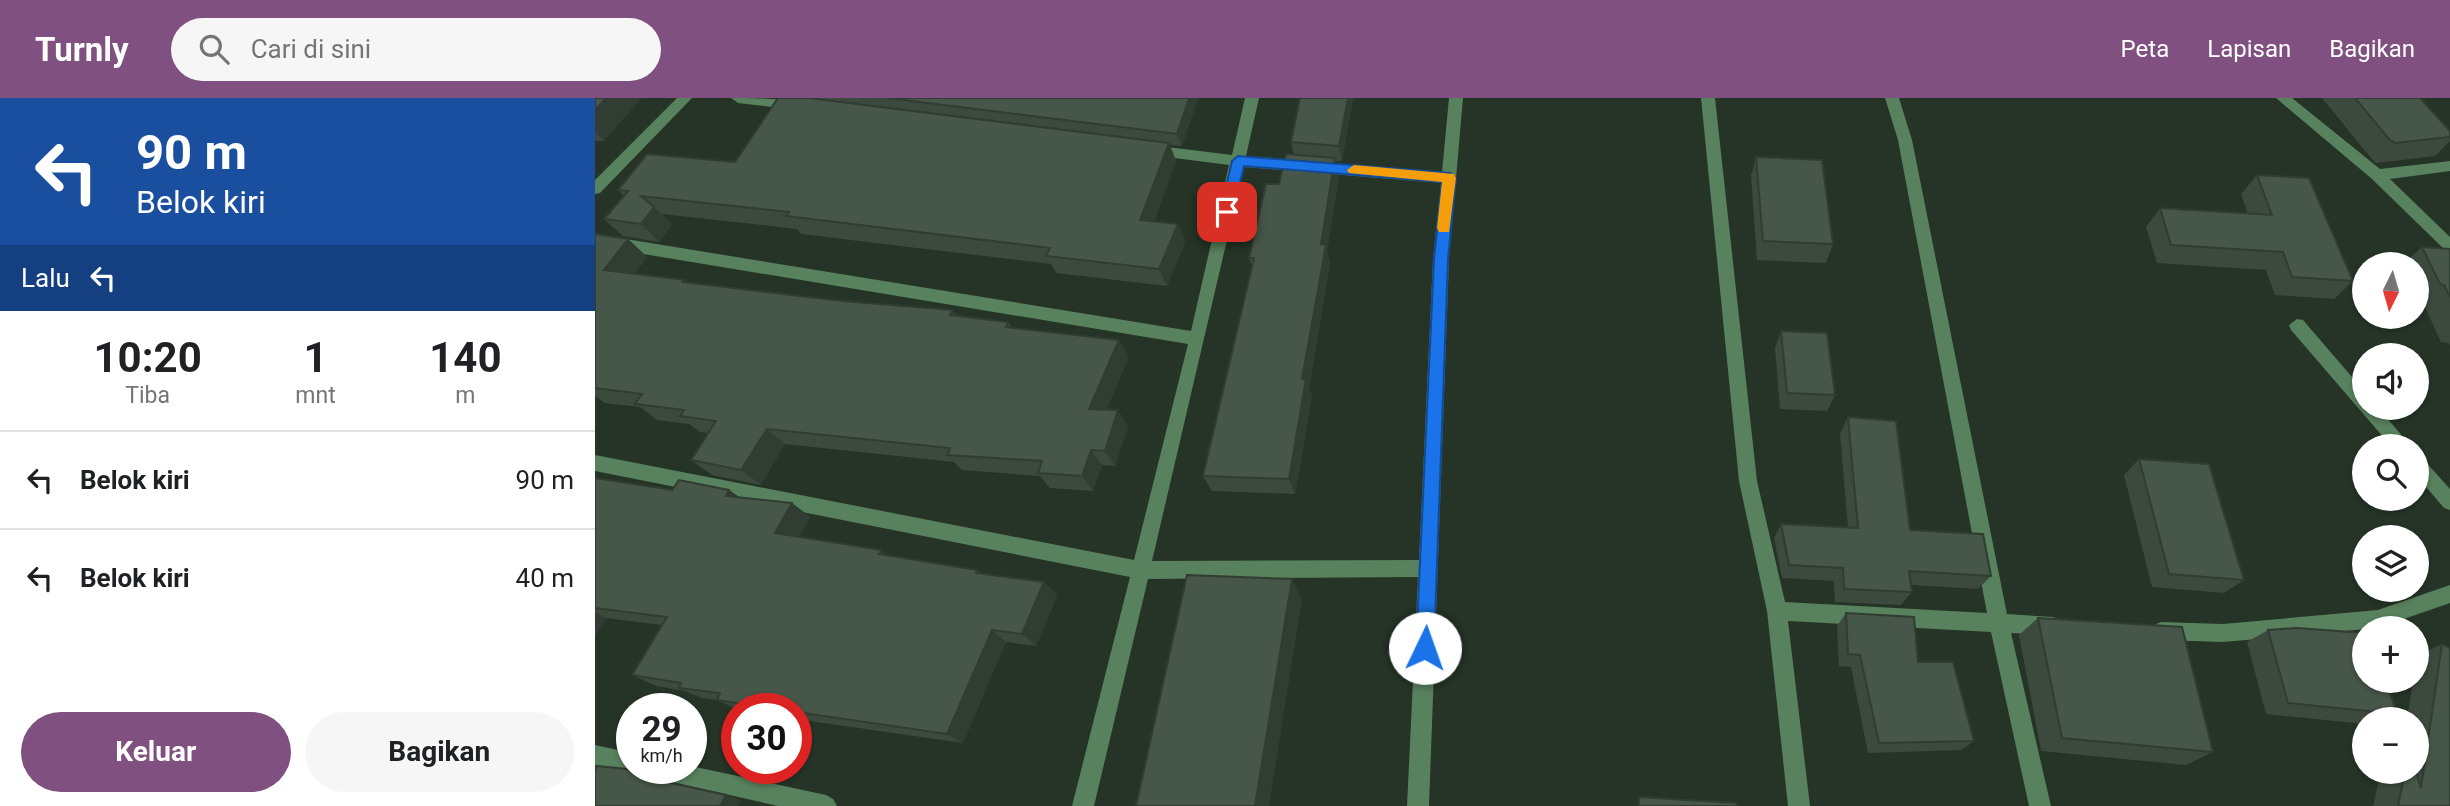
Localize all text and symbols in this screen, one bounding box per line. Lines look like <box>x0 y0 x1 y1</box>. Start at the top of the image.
search box <box>171 18 661 81</box>
text: Turnly <box>35 30 129 69</box>
icon: search <box>195 30 233 68</box>
text: Cari di sini <box>251 34 371 64</box>
text: Peta <box>2121 35 2169 63</box>
text: Lapisan <box>2207 35 2291 63</box>
text: Bagikan <box>2329 35 2415 63</box>
text: 90 m <box>136 124 247 181</box>
icon: left <box>21 126 112 217</box>
pin <box>1197 182 1257 242</box>
text: Belok kiri <box>136 183 266 221</box>
icon: arrive <box>1208 193 1246 231</box>
north arrow <box>2352 252 2429 329</box>
map controls <box>2352 252 2429 784</box>
icon: left <box>84 259 122 297</box>
text: Lalu <box>21 263 70 293</box>
text: 10:20 <box>94 333 202 382</box>
text: 1 <box>303 333 328 382</box>
text: 140 <box>429 333 501 382</box>
button: sound <box>2352 343 2429 420</box>
text: Tiba <box>125 382 170 409</box>
text: mnt <box>295 382 336 409</box>
text: m <box>455 382 475 409</box>
button: search <box>2352 434 2429 511</box>
icon: left <box>21 461 59 499</box>
text: Belok kiri <box>80 465 190 495</box>
text: 90 m <box>516 465 574 495</box>
button: layers <box>2352 525 2429 602</box>
icon: left <box>21 559 59 597</box>
text: Belok kiri <box>80 563 190 593</box>
text: 40 m <box>516 563 574 593</box>
position arrow <box>1388 611 1462 685</box>
button: + <box>2352 616 2429 693</box>
speed limit sign: 30 <box>721 693 812 784</box>
button: − <box>2352 707 2429 784</box>
text: 29 <box>641 709 682 750</box>
button: Keluar <box>21 712 291 792</box>
button: Bagikan <box>305 712 574 792</box>
text: km/h <box>640 745 683 766</box>

